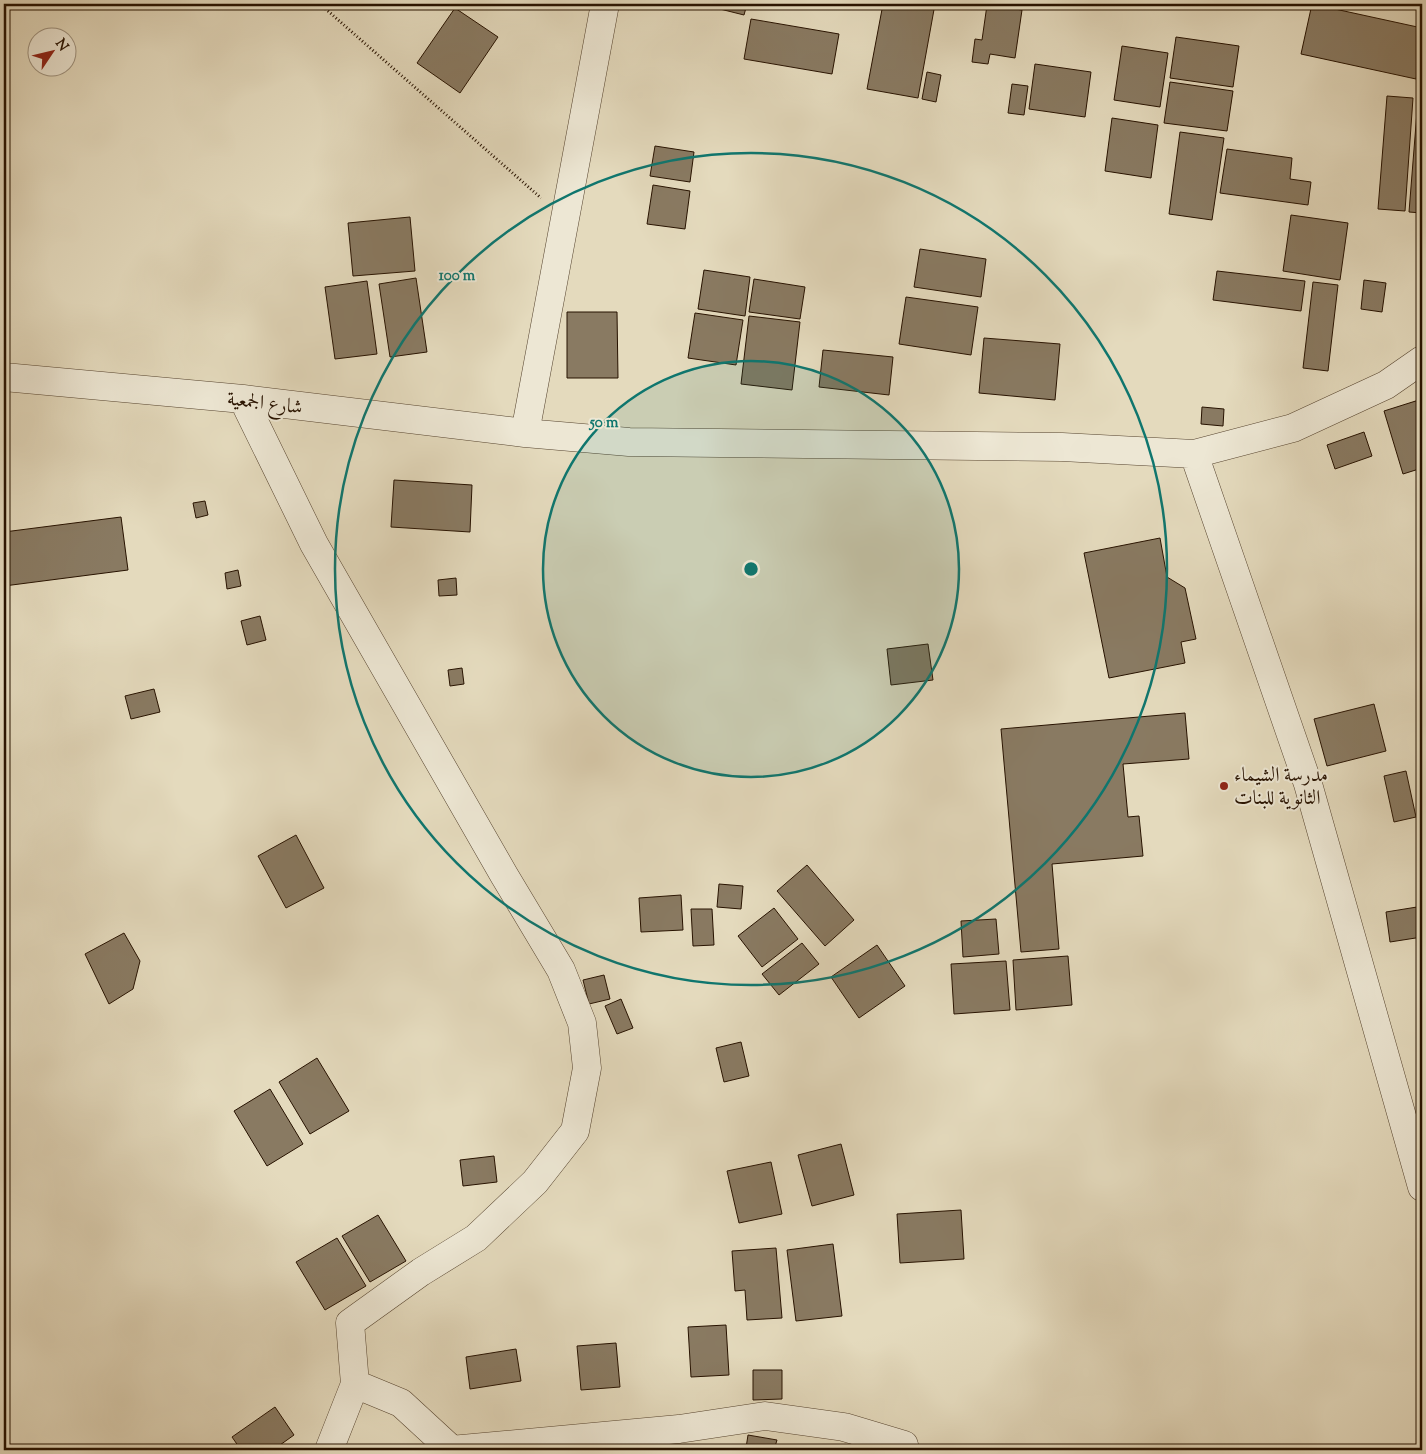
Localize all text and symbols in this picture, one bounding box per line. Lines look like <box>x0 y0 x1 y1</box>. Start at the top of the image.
north arrow <box>28 28 78 78</box>
text: N <box>50 35 72 56</box>
text: 100 m <box>439 266 476 287</box>
street label: شارع الجمعية <box>225 385 304 425</box>
text: 50 m <box>589 413 619 434</box>
centre of rings <box>742 560 760 578</box>
place label: مدرسة الشيماء الثانوية للبنات <box>1234 762 1328 814</box>
marker: مدرسة الشيماء الثانوية للبنات <box>1218 780 1230 792</box>

